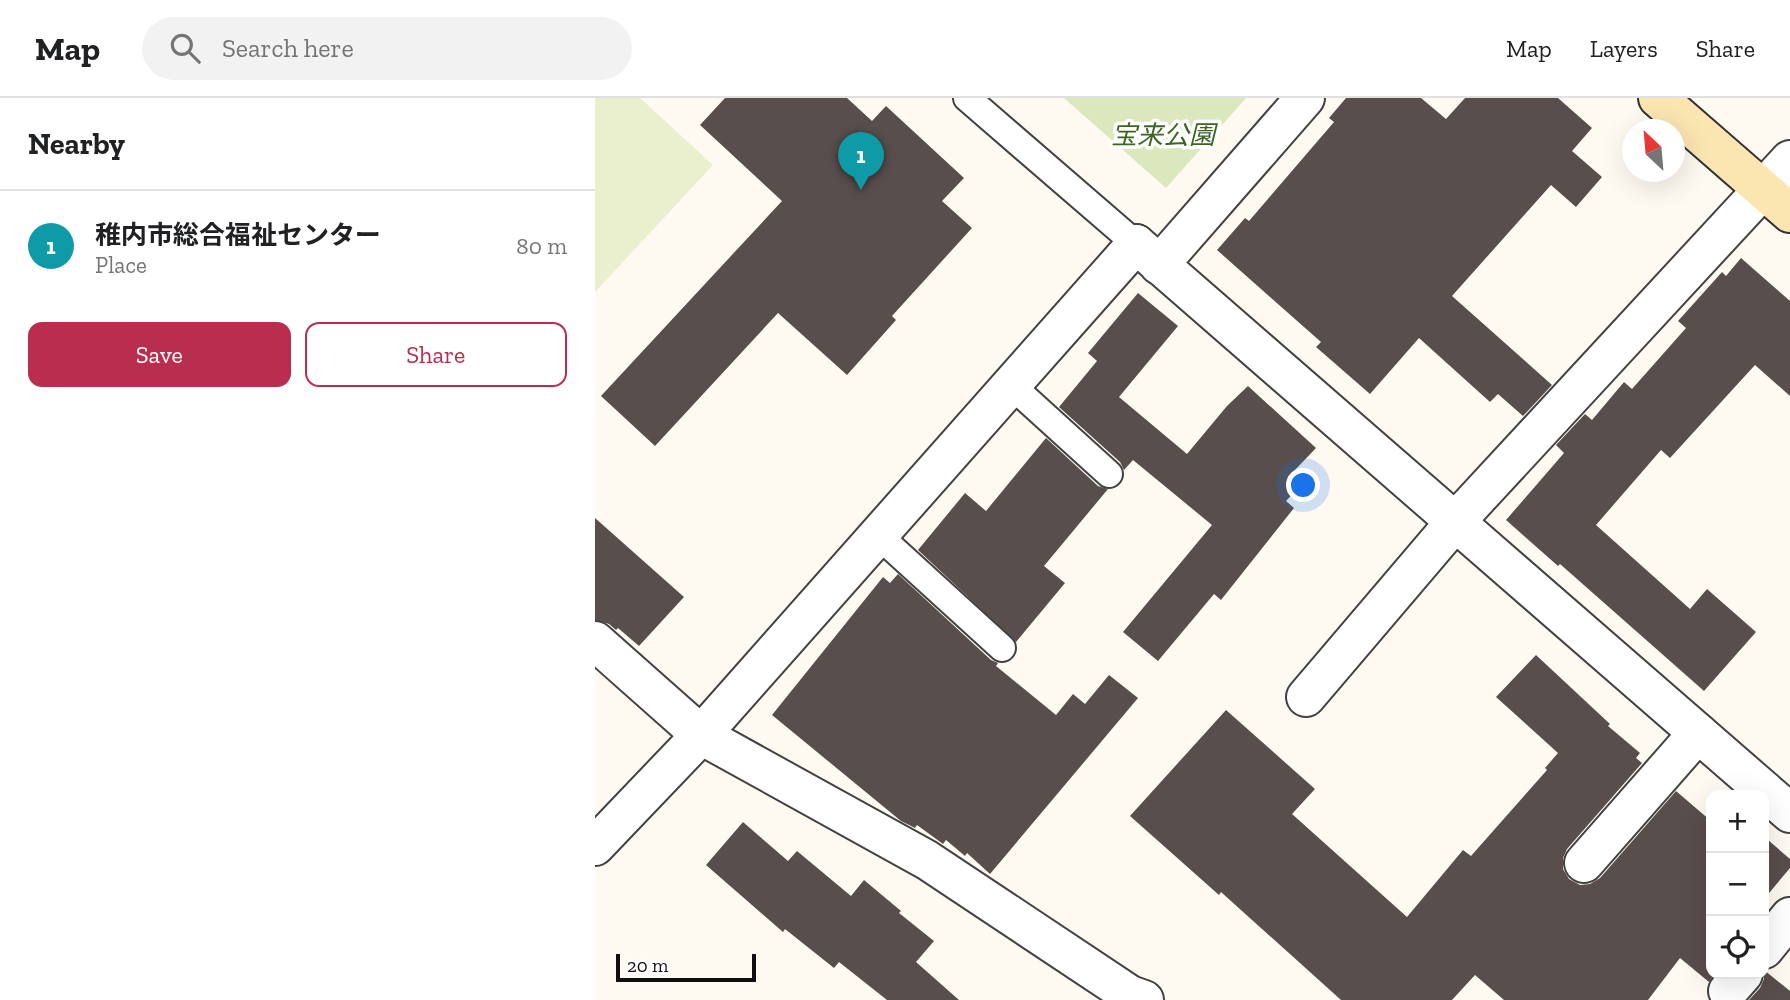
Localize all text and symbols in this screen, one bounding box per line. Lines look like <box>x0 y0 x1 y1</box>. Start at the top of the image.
search box <box>142 17 632 80</box>
text: Map <box>35 29 100 68</box>
icon: search <box>166 29 204 67</box>
text: Search here <box>222 32 354 64</box>
text: Map <box>1506 34 1552 63</box>
text: Layers <box>1590 34 1658 63</box>
text: Share <box>1696 34 1755 63</box>
park label: 宝来公園 <box>1111 119 1219 151</box>
north arrow <box>1622 119 1685 182</box>
text: Nearby <box>28 126 125 162</box>
pin: 1 <box>838 132 884 190</box>
text: 稚内市総合福祉センター <box>95 219 381 251</box>
text: 1 <box>46 232 56 260</box>
text: 80 m <box>516 232 567 260</box>
text: Place <box>95 251 147 279</box>
button: Save <box>28 322 291 387</box>
button: Share <box>305 322 567 387</box>
your location <box>1286 468 1320 502</box>
map controls <box>1706 790 1769 979</box>
button: + <box>1706 790 1769 853</box>
button: − <box>1706 853 1769 916</box>
button: locate <box>1706 916 1769 979</box>
scale bar <box>616 951 756 983</box>
text: 20 m <box>627 954 668 977</box>

